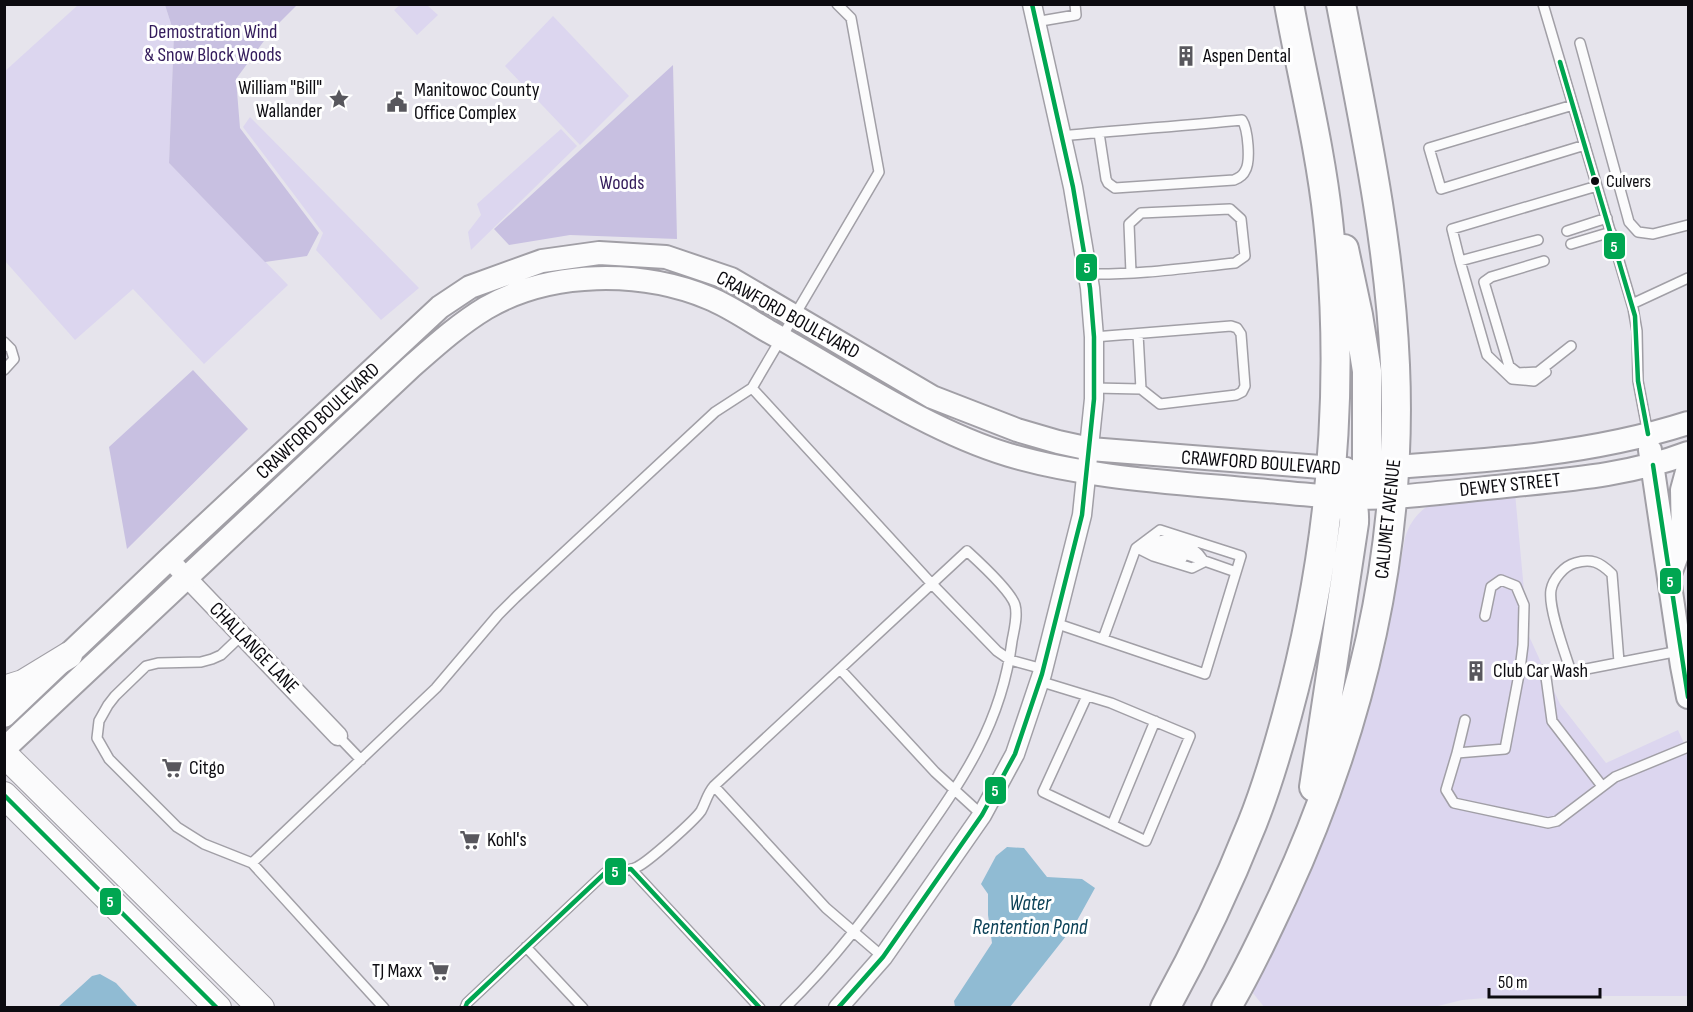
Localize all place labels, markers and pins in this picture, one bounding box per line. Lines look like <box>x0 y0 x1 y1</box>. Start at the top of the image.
building icon: Aspen Dental <box>1174 44 1198 68</box>
place label: Aspen Dental <box>1202 44 1291 68</box>
place label: William "Bill" Wallander <box>238 76 322 123</box>
place label: Manitowoc County Office Complex <box>414 78 540 125</box>
place icon: William "Bill" Wallander <box>327 87 351 111</box>
public building icon: Manitowoc County Office Complex <box>385 90 409 114</box>
place label: Culvers <box>1606 171 1651 192</box>
marker: Culvers <box>1589 175 1601 187</box>
building icon: Club Car Wash <box>1464 659 1488 683</box>
place label: Club Car Wash <box>1493 659 1588 683</box>
supermarket icon: Citgo <box>160 756 184 780</box>
place label: Citgo <box>189 756 225 780</box>
supermarket icon: Kohl's <box>458 828 482 852</box>
place label: Kohl's <box>487 828 527 852</box>
place label: TJ Maxx <box>372 959 422 983</box>
supermarket icon: TJ Maxx <box>427 959 451 983</box>

